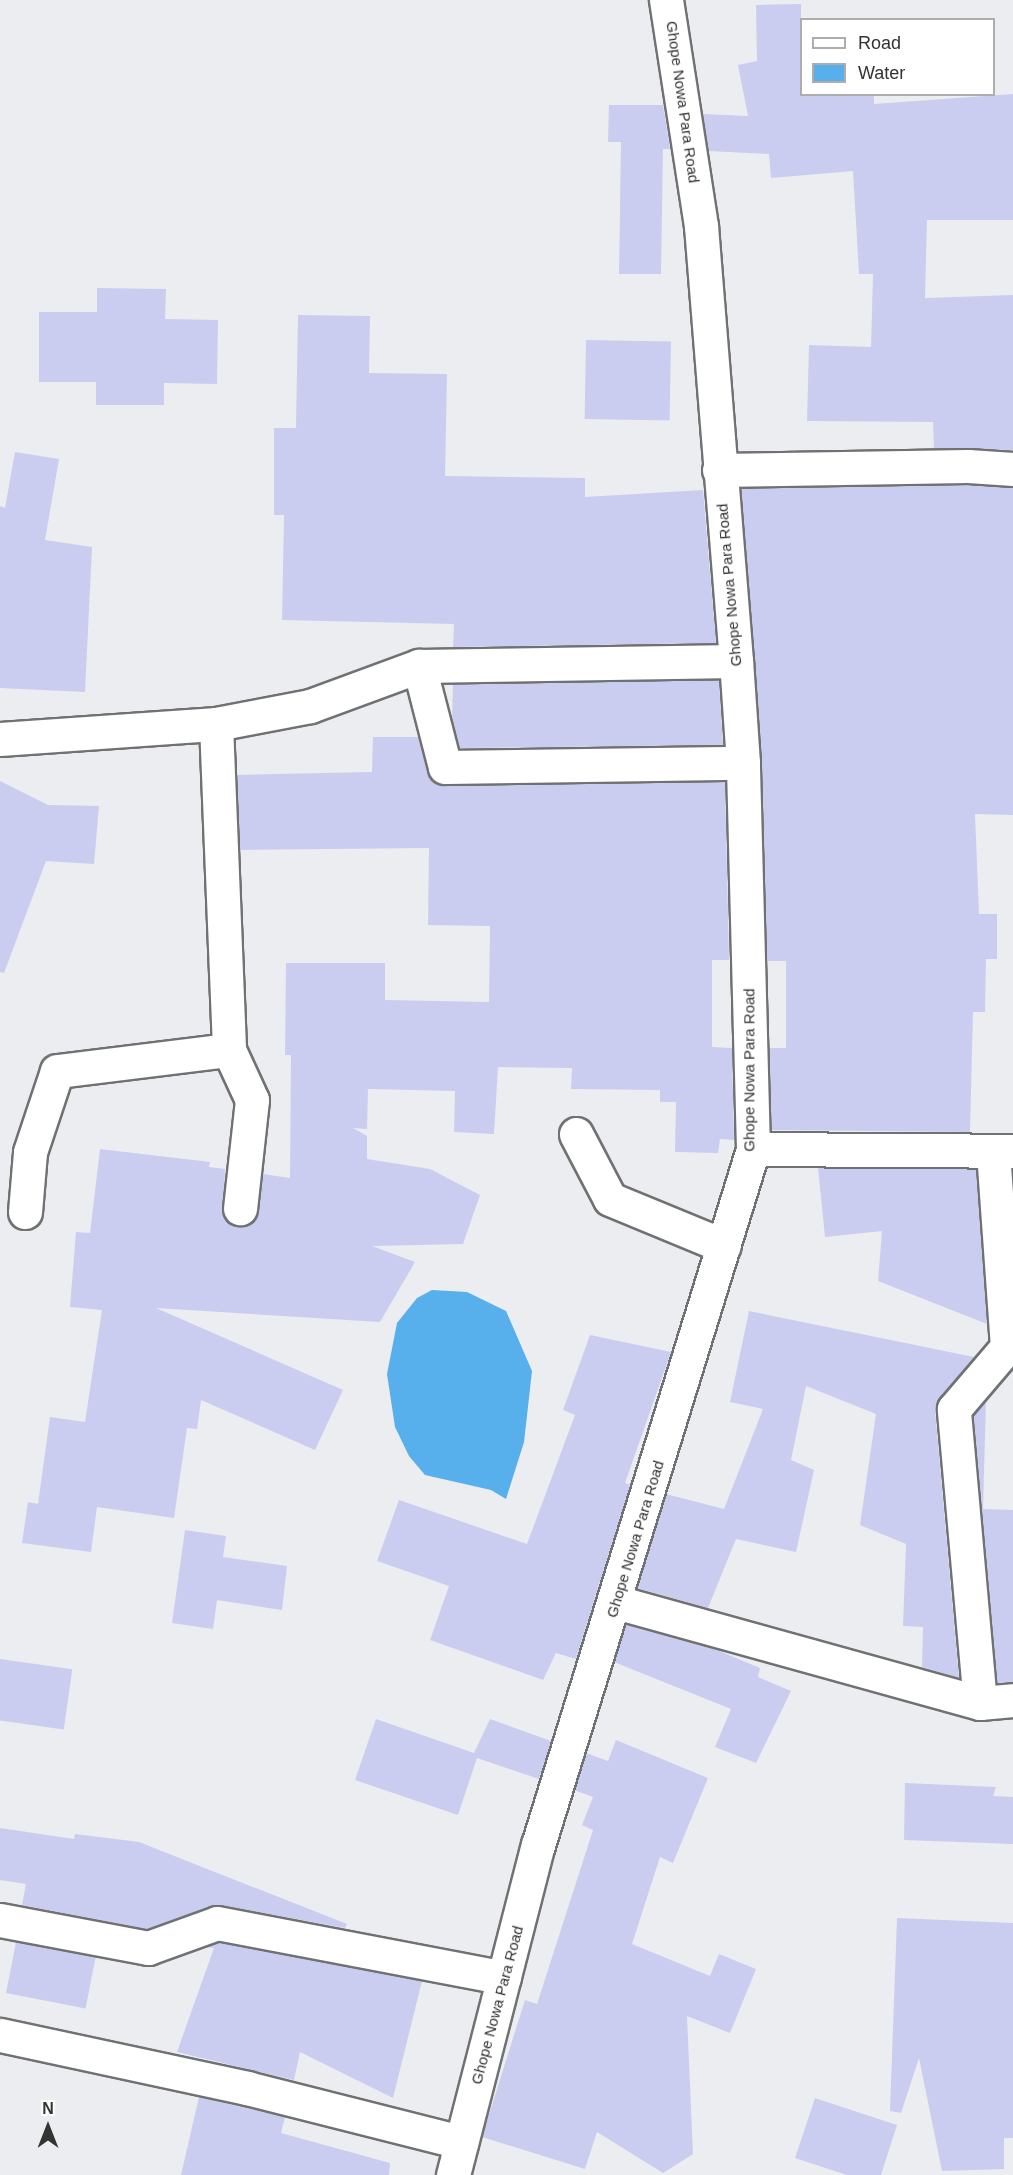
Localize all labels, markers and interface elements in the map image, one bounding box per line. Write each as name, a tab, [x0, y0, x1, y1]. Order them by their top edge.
legend	[800, 18, 995, 96]
street label: Ghope Nowa Para Road	[663, 20, 703, 184]
text: Road	[858, 33, 901, 53]
text: Water	[858, 63, 905, 83]
street label: Ghope Nowa Para Road	[713, 503, 745, 667]
street label: Ghope Nowa Para Road	[740, 988, 758, 1152]
street label: Ghope Nowa Para Road	[603, 1458, 667, 1620]
street label: Ghope Nowa Para Road	[467, 1924, 527, 2086]
north arrow	[18, 2097, 78, 2157]
text: N	[42, 2100, 54, 2117]

